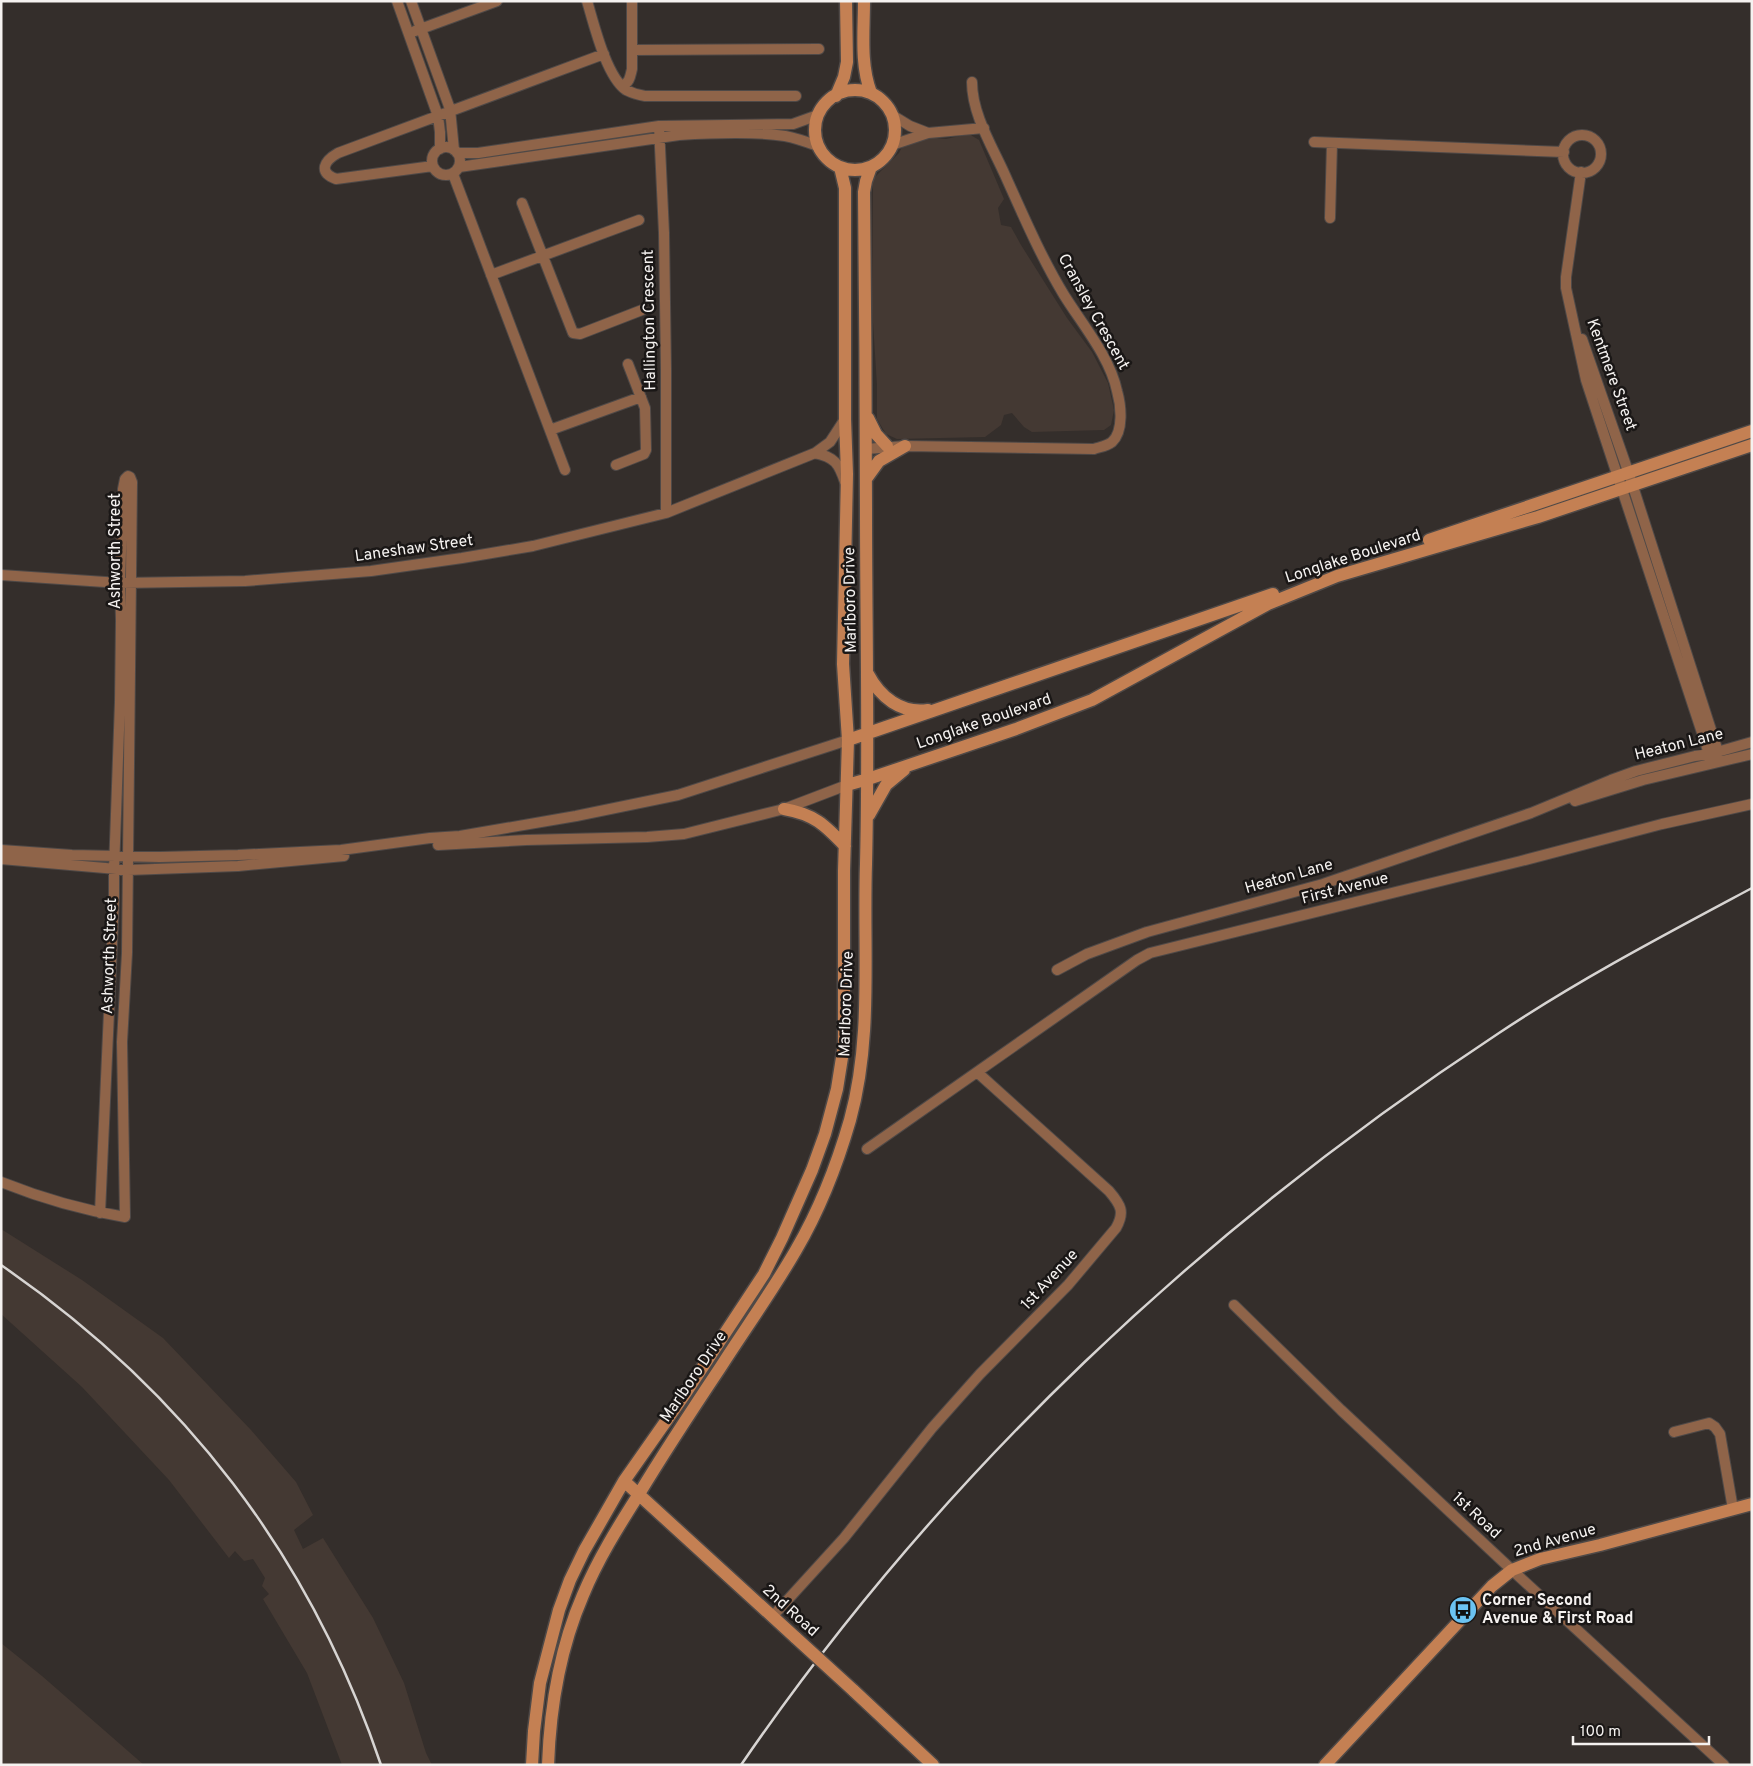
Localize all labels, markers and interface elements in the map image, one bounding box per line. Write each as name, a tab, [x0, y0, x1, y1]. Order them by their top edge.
street label: Hallington Crescent	[639, 249, 661, 391]
street label: Cransley Crescent	[1053, 250, 1133, 374]
street label: Kentmere Street	[1581, 316, 1641, 434]
street label: Ashworth Street	[106, 493, 126, 609]
street label: Longlake Boulevard	[1283, 526, 1423, 588]
street label: Laneshaw Street	[354, 531, 474, 567]
street label: Marlboro Drive	[840, 547, 862, 653]
street label: Longlake Boulevard	[914, 690, 1054, 754]
street label: Heaton Lane	[1632, 724, 1726, 766]
street label: Heaton Lane	[1243, 855, 1335, 899]
street label: First Avenue	[1299, 869, 1391, 909]
street label: Ashworth Street	[98, 898, 122, 1014]
street label: Marlboro Drive	[835, 951, 859, 1057]
street label: 1st Avenue	[1017, 1246, 1083, 1314]
street label: Marlboro Drive	[656, 1328, 732, 1426]
street label: 1st Road	[1447, 1488, 1505, 1544]
street label: 2nd Avenue	[1512, 1520, 1598, 1562]
street label: 2nd Road	[758, 1581, 822, 1641]
place label: Corner Second Avenue & First Road	[1482, 1591, 1633, 1629]
bus stop icon: Corner Second Avenue & First Road	[1448, 1595, 1478, 1625]
scale bar	[1573, 1714, 1709, 1746]
text: 100 m	[1580, 1723, 1621, 1742]

